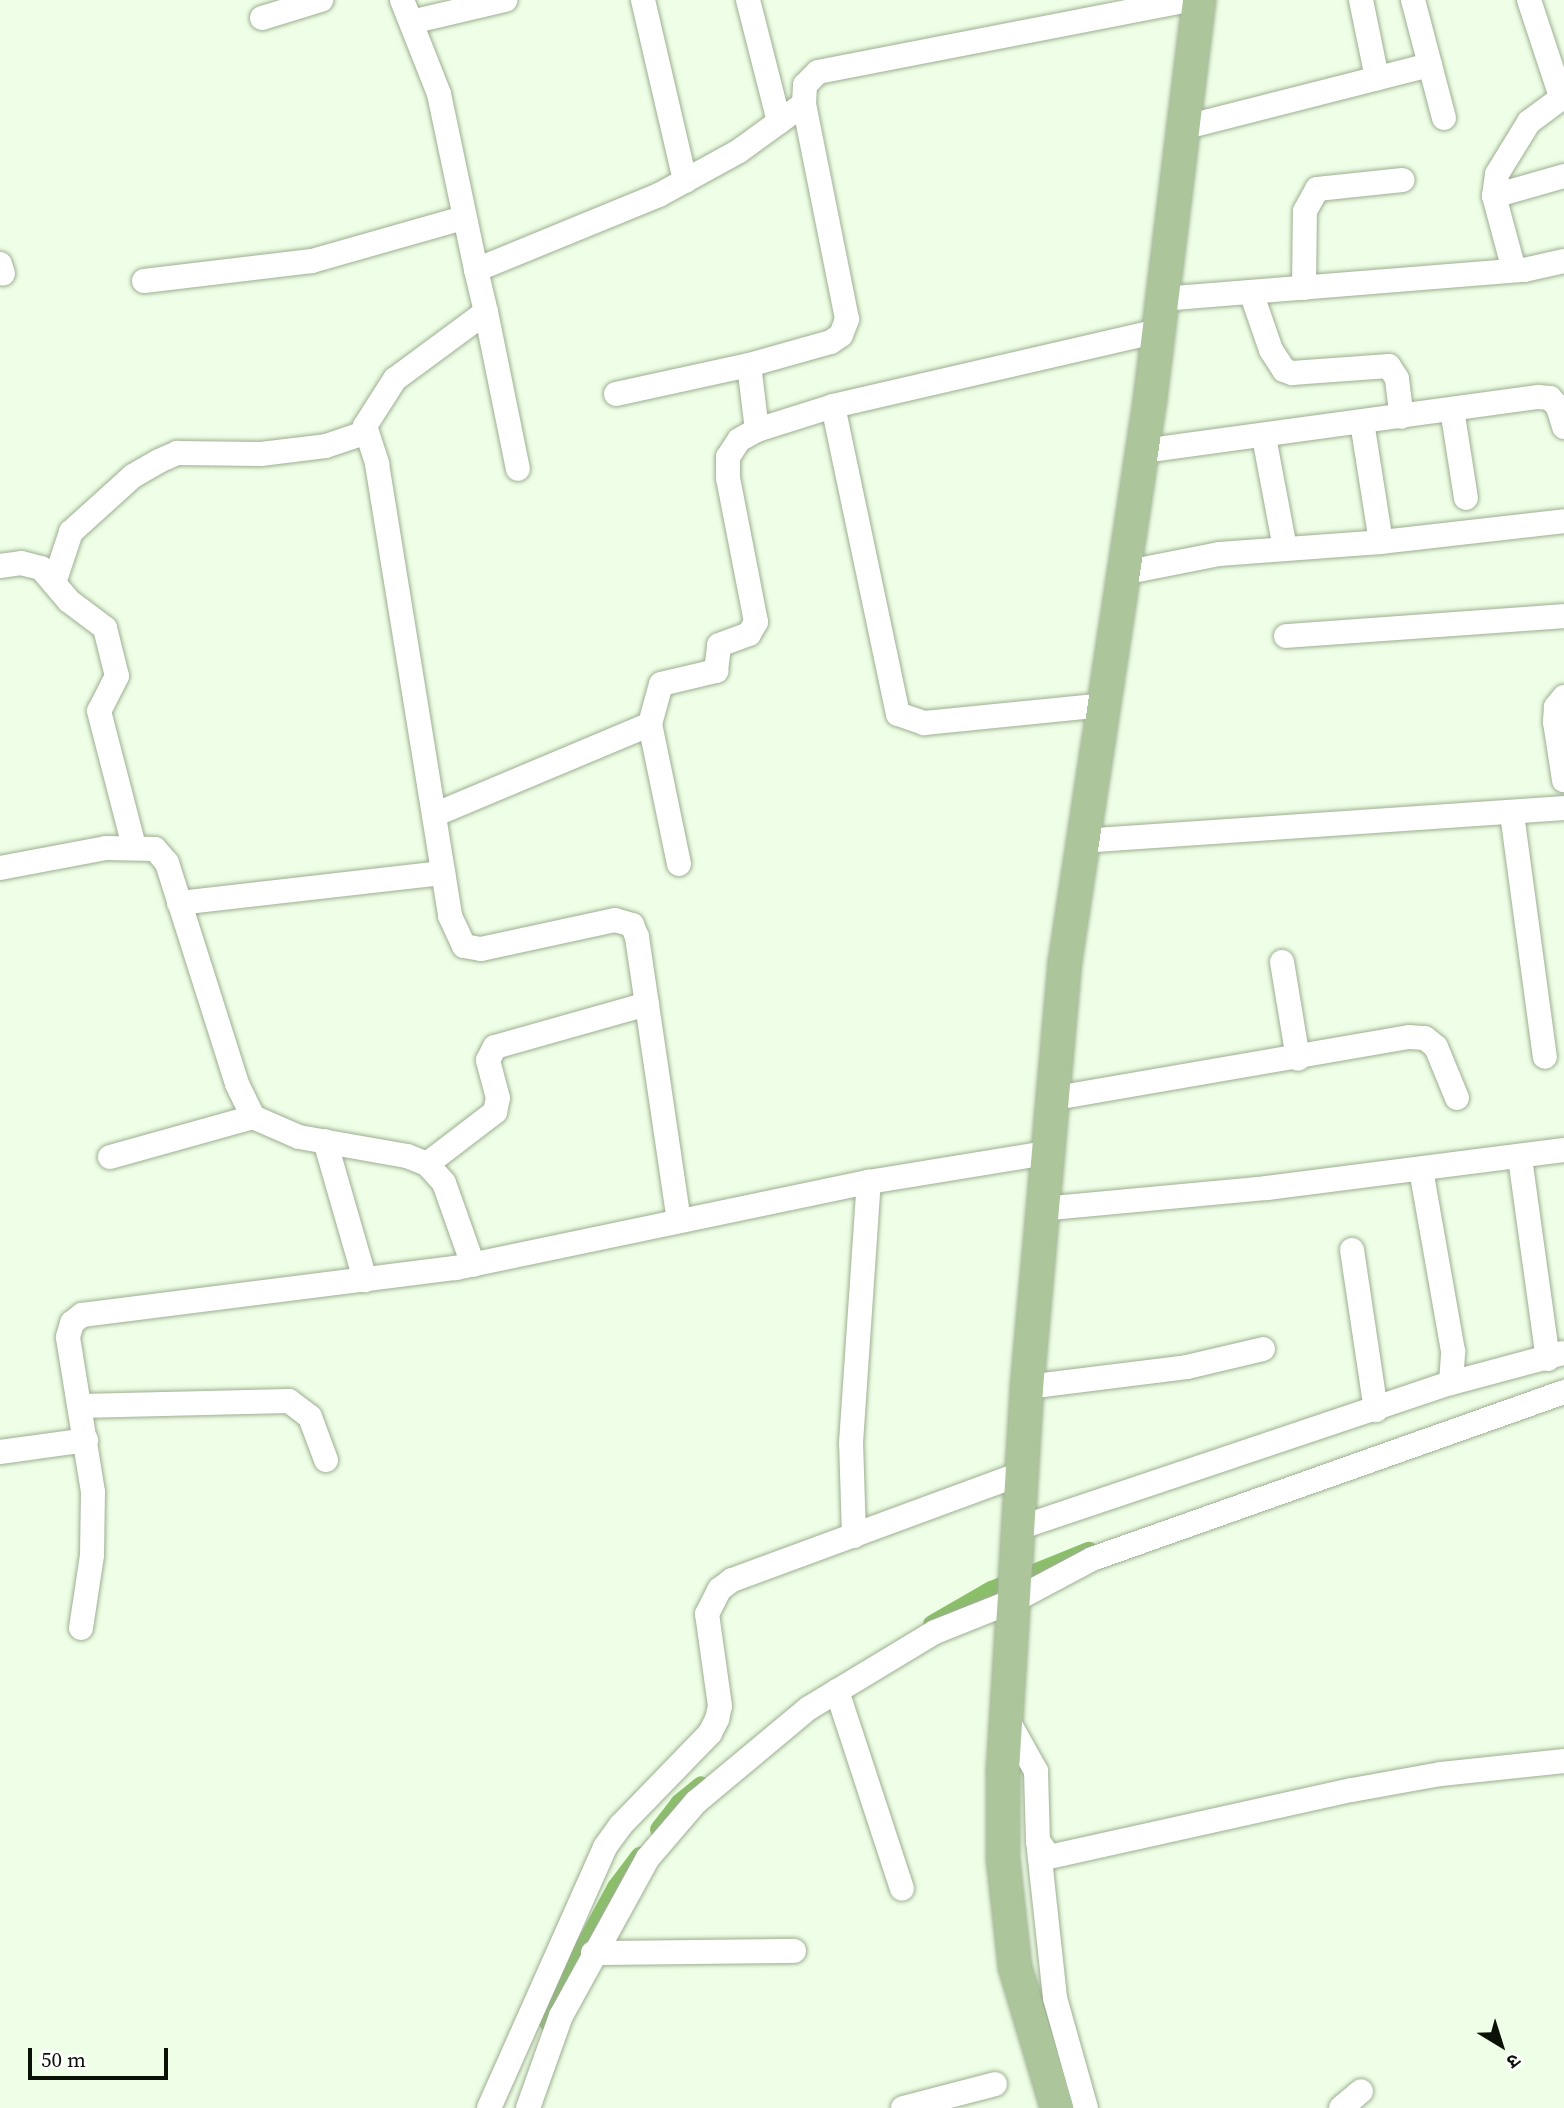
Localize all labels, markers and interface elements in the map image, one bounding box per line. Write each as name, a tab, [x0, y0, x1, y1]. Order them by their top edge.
north arrow	[1466, 2010, 1536, 2080]
scale bar	[32, 2035, 172, 2078]
text: 50 m	[41, 2045, 86, 2074]
text: उ	[1502, 2048, 1526, 2075]

